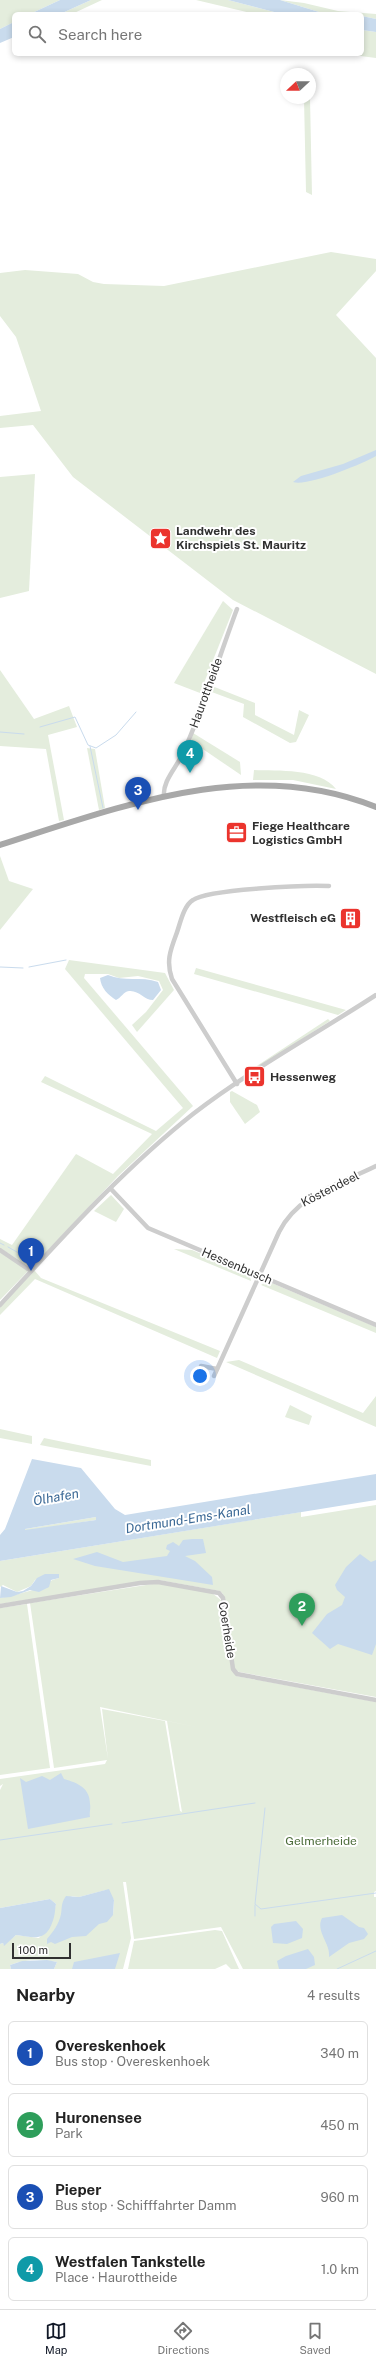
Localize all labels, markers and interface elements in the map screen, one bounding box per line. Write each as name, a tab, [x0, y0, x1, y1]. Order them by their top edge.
search box	[12, 12, 364, 56]
icon: search	[26, 23, 48, 45]
text: Search here	[58, 26, 142, 43]
north arrow	[280, 68, 316, 104]
place label: Landwehr des Kirchspiels St. Mauritz	[176, 524, 306, 552]
place icon: Landwehr des Kirchspiels St. Mauritz	[148, 525, 174, 551]
street label: Haurottheide	[187, 656, 225, 730]
pin: 4	[177, 740, 203, 773]
pin: 3	[125, 777, 151, 810]
place label: Fiege Healthcare Logistics GmbH	[252, 819, 350, 847]
office icon: Fiege Healthcare Logistics GmbH	[224, 820, 250, 846]
building icon: Westfleisch eG	[338, 905, 364, 931]
place label: Westfleisch eG	[250, 911, 336, 925]
bus stop icon: Hessenweg	[242, 1064, 268, 1090]
place label: Hessenweg	[270, 1070, 337, 1084]
street label: Köstendeel	[299, 1168, 362, 1210]
pin: 1	[18, 1238, 44, 1271]
street label: Hessenbusch	[200, 1245, 274, 1287]
your location	[190, 1366, 210, 1386]
water label: Ölhafen	[32, 1486, 80, 1508]
water label: Dortmund-Ems-Kanal	[124, 1502, 252, 1536]
pin: 2	[289, 1593, 315, 1626]
street label: Coerheide	[216, 1601, 238, 1660]
park label: Gelmerheide	[285, 1834, 357, 1848]
scale bar	[12, 1941, 71, 1960]
text: 100 m	[18, 1944, 48, 1956]
text: Nearby	[16, 1985, 75, 2005]
text: 4 results	[307, 1988, 360, 2003]
text: Overeskenhoek	[55, 2037, 166, 2054]
text: 1	[27, 2046, 33, 2061]
text: 340 m	[320, 2046, 359, 2061]
text: Bus stop · Overeskenhoek	[55, 2054, 210, 2069]
text: Huronensee	[55, 2109, 142, 2126]
text: 2	[26, 2118, 34, 2133]
text: 450 m	[320, 2118, 359, 2133]
text: Park	[55, 2126, 83, 2141]
text: Pieper	[55, 2181, 101, 2198]
text: 3	[26, 2190, 34, 2205]
text: 960 m	[321, 2190, 359, 2205]
text: Bus stop · Schifffahrter Damm	[55, 2198, 237, 2213]
text: Westfalen Tankstelle	[55, 2253, 206, 2270]
text: 4	[26, 2262, 34, 2277]
text: 1.0 km	[321, 2262, 359, 2277]
text: Place · Haurottheide	[55, 2270, 177, 2285]
tab: Map	[45, 2320, 67, 2356]
tab: Directions	[158, 2320, 209, 2356]
tab: Saved	[299, 2320, 331, 2356]

